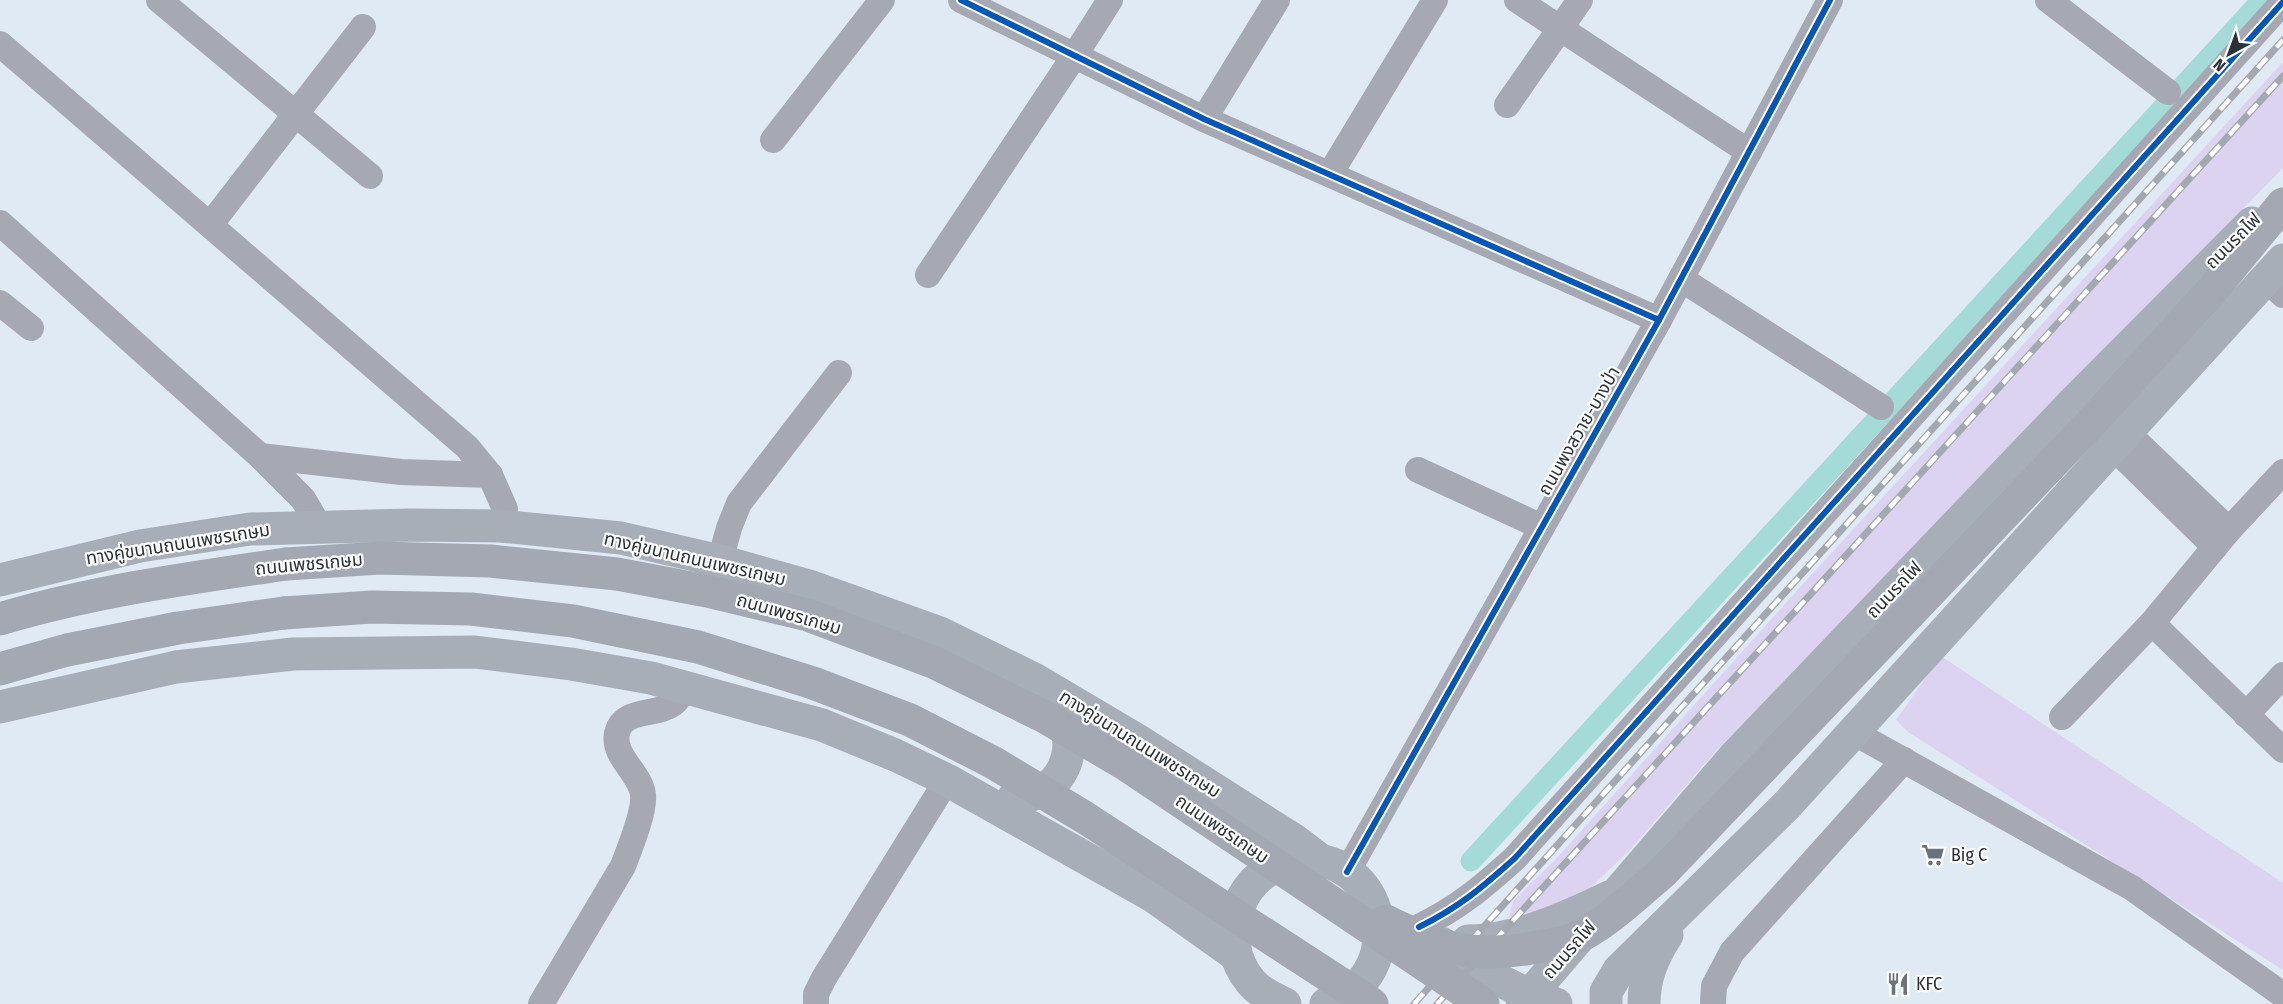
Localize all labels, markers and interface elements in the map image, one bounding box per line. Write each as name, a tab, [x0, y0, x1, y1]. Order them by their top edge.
north arrow	[2199, 24, 2259, 84]
text: N	[2210, 55, 2229, 75]
street label: ถนนรถไฟ	[2200, 208, 2266, 274]
street label: ถนนพงสวาย-บางป่า	[1533, 363, 1625, 499]
street label: ทางคู่ขนานถนนเพชรเกษม	[84, 519, 272, 570]
street label: ทางคู่ขนานถนนเพชรเกษม	[602, 527, 788, 592]
street label: ถนนเพชรเกษม	[254, 548, 364, 580]
street label: ถนนรถไฟ	[1862, 557, 1926, 623]
street label: ถนนเพชรเกษม	[734, 589, 844, 639]
street label: ทางคู่ขนานถนนเพชรเกษม	[1055, 685, 1225, 803]
street label: ถนนเพชรเกษม	[1171, 790, 1273, 868]
supermarket icon: Big C	[1920, 842, 1946, 868]
place label: Big C	[1951, 844, 1987, 866]
street label: ถนนรถไฟ	[1538, 916, 1600, 984]
restaurant icon: KFC	[1885, 971, 1911, 997]
place label: KFC	[1916, 973, 1942, 995]

